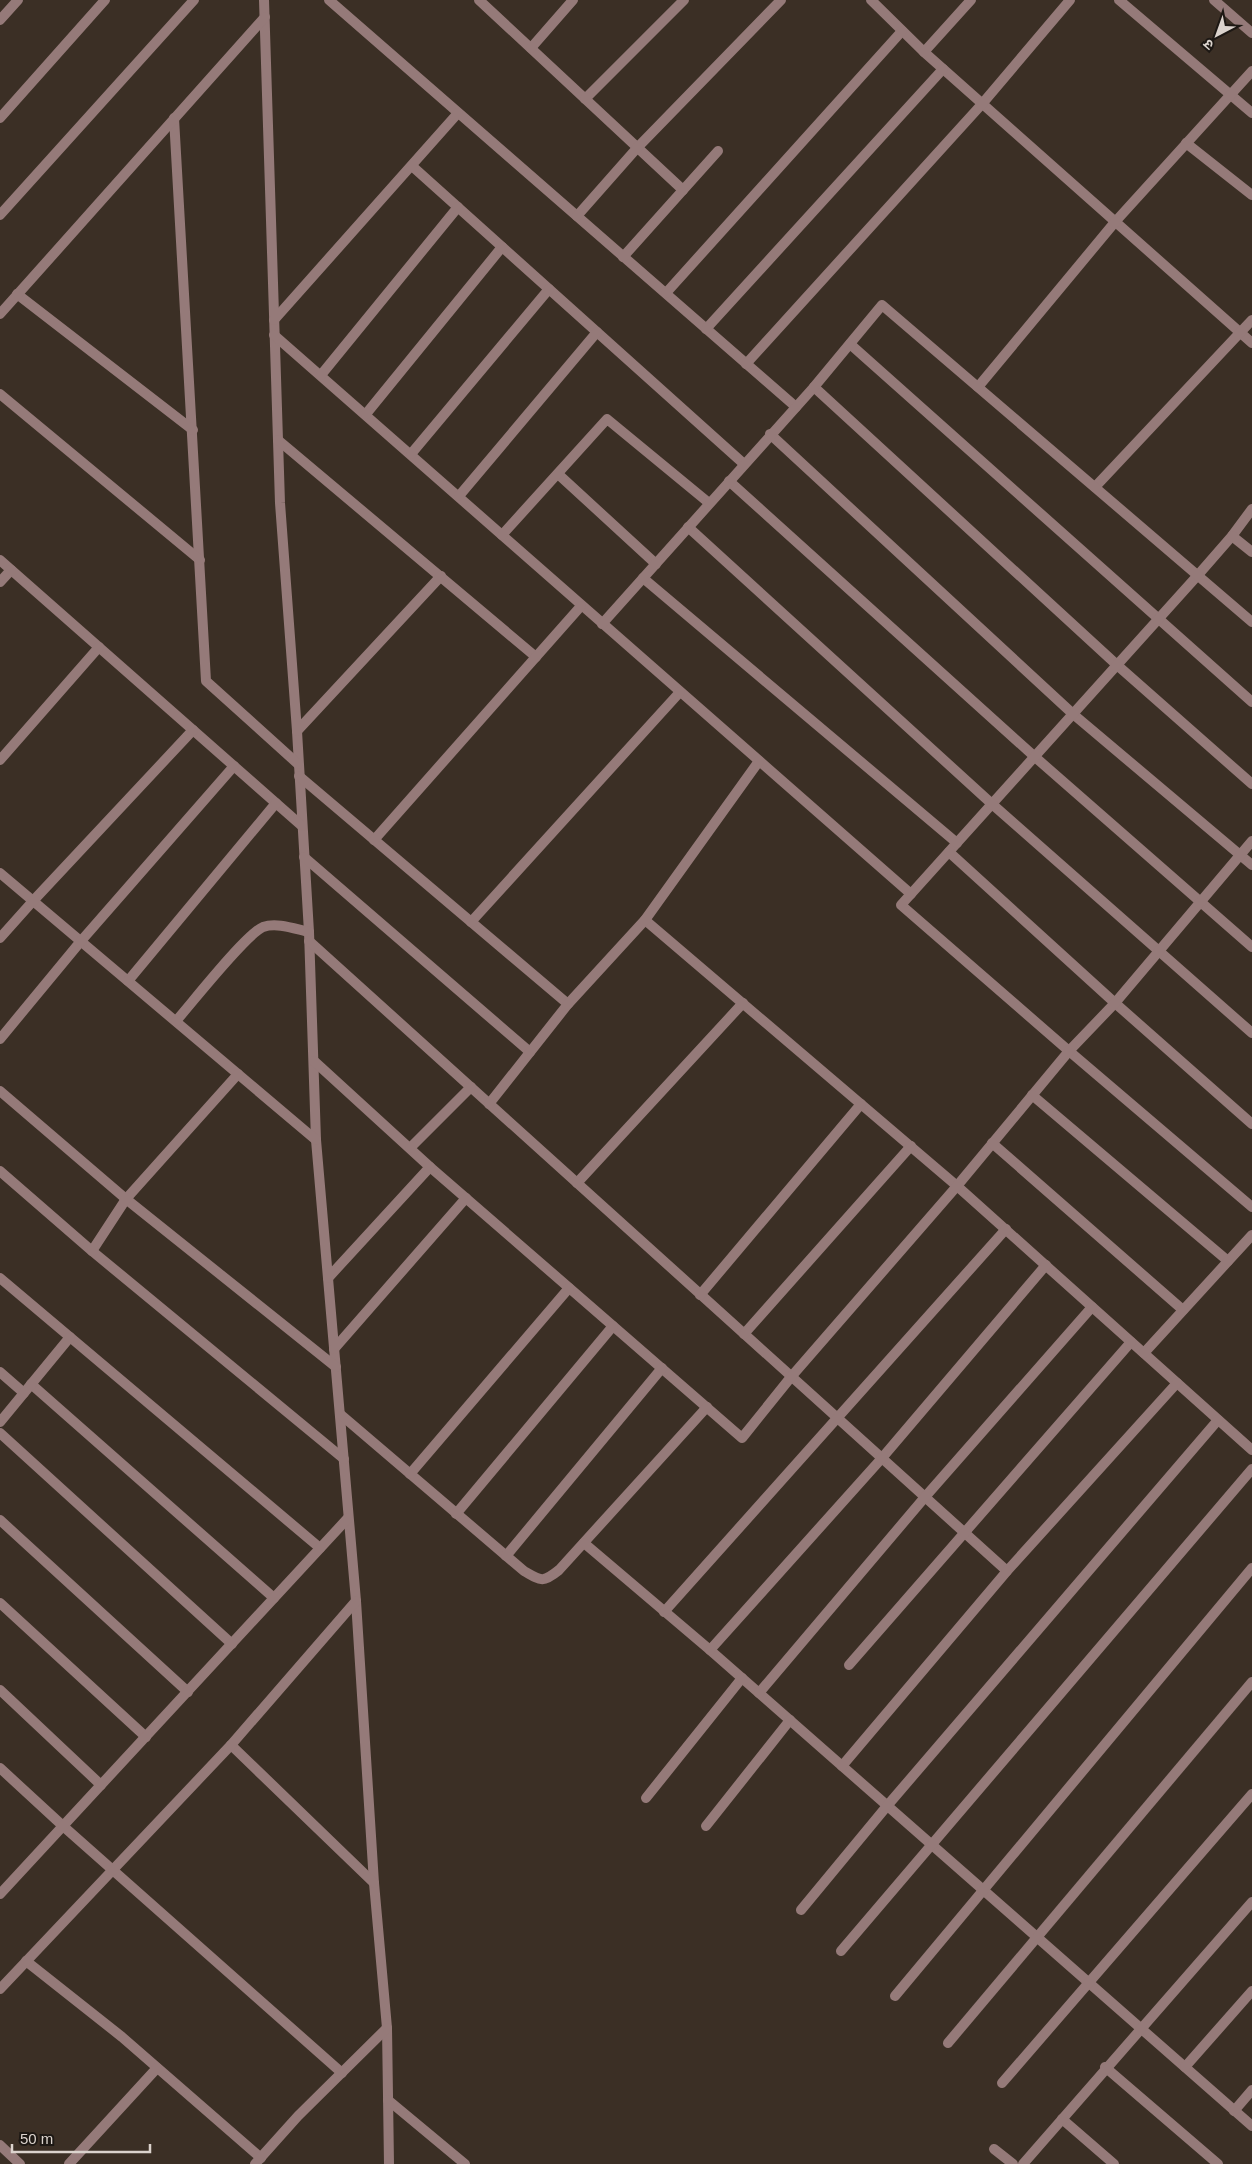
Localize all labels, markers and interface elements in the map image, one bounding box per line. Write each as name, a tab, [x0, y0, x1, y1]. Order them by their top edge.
north arrow	[1192, 10, 1242, 60]
text: उ	[1200, 36, 1217, 54]
scale bar	[12, 2122, 150, 2154]
text: 50 m	[20, 2130, 53, 2147]

